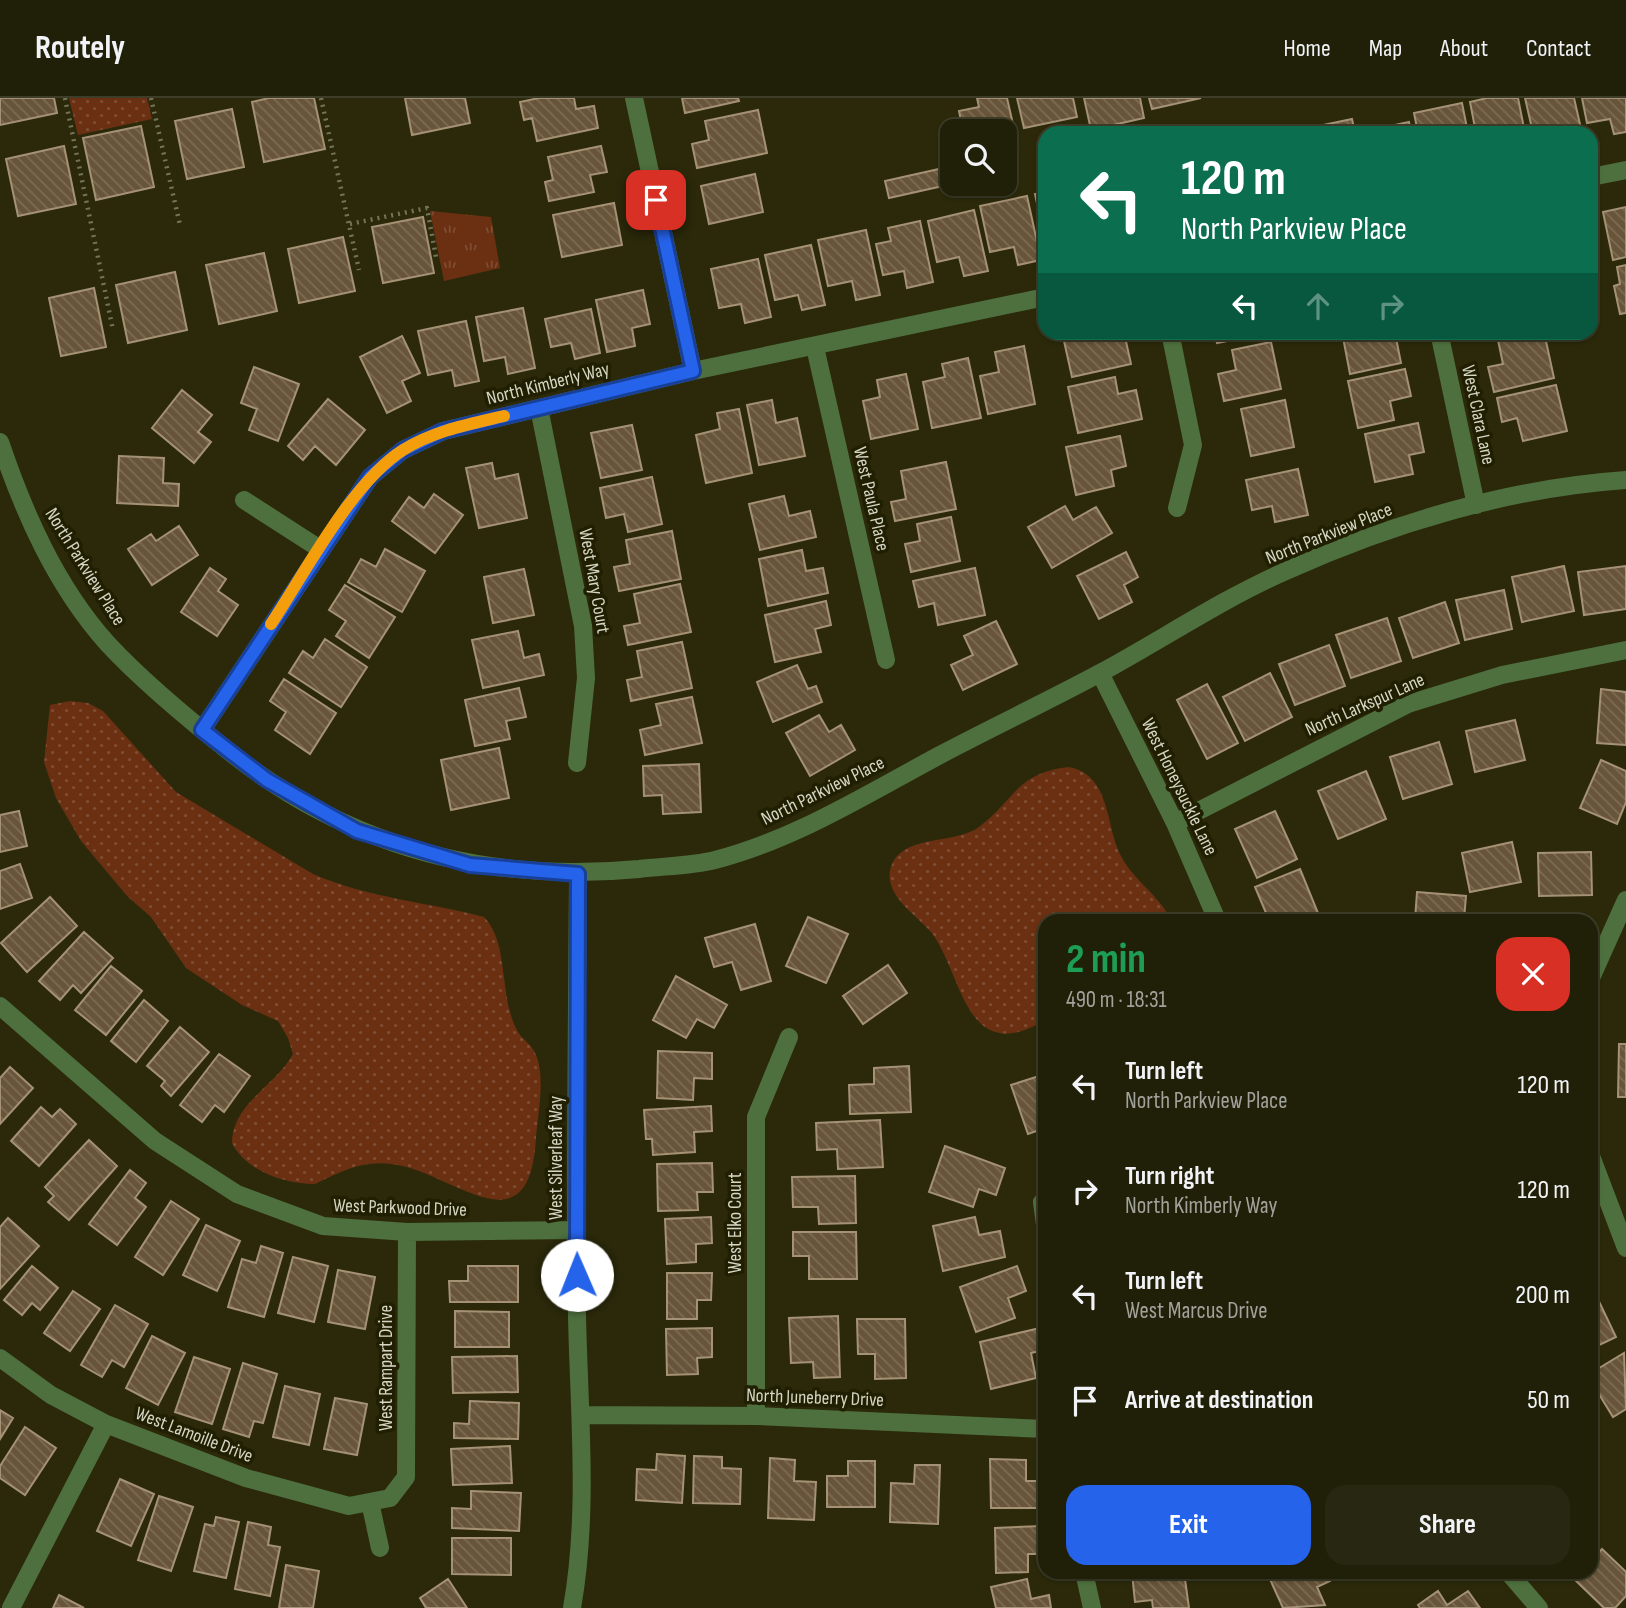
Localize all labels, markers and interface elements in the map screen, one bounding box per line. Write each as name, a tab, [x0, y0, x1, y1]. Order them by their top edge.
text: Routely	[35, 28, 125, 68]
text: Home	[1283, 34, 1331, 63]
text: Map	[1369, 34, 1402, 63]
text: About	[1440, 34, 1488, 63]
text: Contact	[1526, 34, 1591, 63]
map controls	[940, 119, 1017, 196]
button: search	[940, 119, 1017, 196]
text: 120 m	[1181, 150, 1286, 209]
icon: left	[1066, 154, 1157, 245]
pin	[626, 170, 686, 230]
icon: arrive	[637, 181, 675, 219]
text: North Parkview Place	[1181, 210, 1407, 249]
icon: left	[1226, 287, 1264, 325]
icon: ahead	[1299, 287, 1337, 325]
icon: right	[1372, 287, 1410, 325]
street label: North Kimberly Way	[484, 357, 612, 410]
street label: West Clara Lane	[1456, 363, 1500, 467]
street label: West Paula Place	[848, 445, 894, 553]
street label: North Parkview Place	[1262, 498, 1396, 570]
street label: North Parkview Place	[40, 504, 130, 630]
street label: West Mary Court	[573, 527, 615, 636]
street label: North Larkspur Lane	[1302, 668, 1428, 742]
street label: West Honeysuckle Lane	[1136, 715, 1222, 859]
street label: North Parkview Place	[758, 751, 888, 831]
text: 2 min	[1066, 934, 1146, 985]
button: close	[1496, 937, 1570, 1011]
text: 490 m · 18:31	[1066, 986, 1167, 1014]
text: Turn left	[1125, 1056, 1203, 1087]
icon: left	[1066, 1067, 1104, 1105]
text: 120 m	[1517, 1070, 1570, 1101]
text: North Parkview Place	[1125, 1087, 1287, 1115]
street label: West Silverleaf Way	[545, 1095, 568, 1220]
text: Turn right	[1125, 1161, 1214, 1192]
street label: West Elko Court	[724, 1172, 747, 1273]
icon: right	[1066, 1172, 1104, 1210]
text: 120 m	[1517, 1175, 1570, 1206]
text: North Kimberly Way	[1125, 1192, 1277, 1220]
street label: West Parkwood Drive	[333, 1194, 467, 1222]
position arrow	[540, 1238, 614, 1312]
text: Turn left	[1125, 1266, 1203, 1297]
icon: left	[1066, 1277, 1104, 1315]
text: 200 m	[1515, 1280, 1570, 1311]
text: West Marcus Drive	[1125, 1297, 1267, 1325]
street label: West Rampart Drive	[375, 1305, 398, 1431]
icon: arrive	[1066, 1382, 1104, 1420]
street label: North Juneberry Drive	[746, 1384, 884, 1412]
text: Arrive at destination	[1125, 1385, 1313, 1416]
text: 50 m	[1527, 1385, 1570, 1416]
street label: West Lamoille Drive	[132, 1402, 256, 1468]
button: Exit	[1066, 1485, 1311, 1565]
button: Share	[1325, 1485, 1570, 1565]

